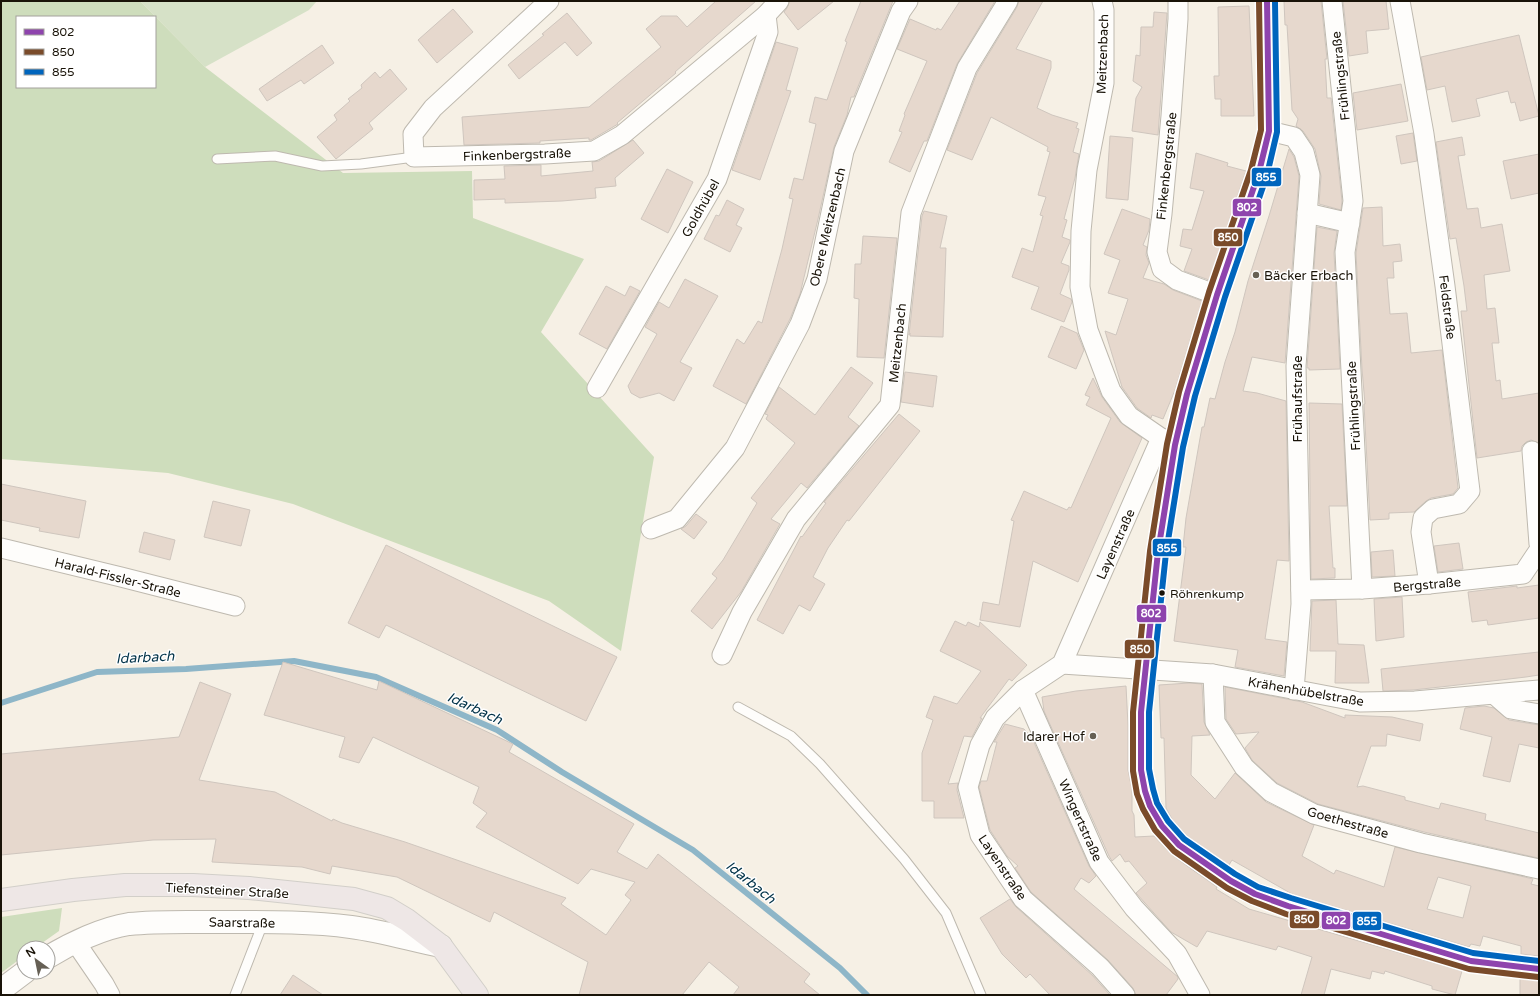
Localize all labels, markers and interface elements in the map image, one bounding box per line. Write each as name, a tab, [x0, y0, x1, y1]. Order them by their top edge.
street label: Meitzenbach	[1094, 14, 1112, 94]
legend	[16, 16, 156, 88]
text: 802	[52, 25, 75, 39]
street label: Frühlingstraße	[1328, 30, 1354, 121]
text: 850	[52, 45, 75, 59]
text: 855	[52, 65, 75, 79]
street label: Finkenbergstraße	[1153, 111, 1181, 221]
street label: Finkenbergstraße	[463, 145, 571, 165]
street label: Obere Meitzenbach	[807, 166, 849, 288]
line badge: 855	[1251, 167, 1282, 187]
text: 855	[1256, 171, 1276, 184]
street label: Goldhübel	[678, 177, 723, 240]
line badge: 802	[1232, 198, 1262, 217]
text: 802	[1237, 201, 1257, 214]
line badge: 850	[1213, 228, 1243, 247]
text: 850	[1218, 231, 1238, 244]
place label: Bäcker Erbach	[1264, 268, 1353, 284]
marker: Bäcker Erbach	[1251, 270, 1261, 280]
street label: Feldstraße	[1435, 274, 1459, 340]
street label: Meitzenbach	[886, 302, 910, 384]
street label: Frühaufstraße	[1290, 355, 1306, 443]
street label: Frühlingstraße	[1344, 361, 1364, 451]
street label: Layenstraße	[1093, 507, 1139, 582]
line badge: 855	[1152, 538, 1182, 557]
text: 855	[1157, 542, 1177, 555]
street label: Harald-Fissler-Straße	[53, 555, 183, 601]
street label: Bergstraße	[1393, 574, 1462, 596]
place label: Röhrenkump	[1170, 587, 1244, 601]
marker: Röhrenkump	[1157, 588, 1167, 598]
line badge: 802	[1136, 604, 1167, 623]
text: 802	[1141, 607, 1161, 620]
line badge: 850	[1124, 639, 1155, 659]
text: 850	[1130, 643, 1150, 656]
water label: Idarbach	[115, 647, 175, 668]
street label: Krähenhübelstraße	[1247, 674, 1365, 710]
water label: Idarbach	[445, 688, 505, 729]
place label: Idarer Hof	[1023, 729, 1085, 745]
marker: Idarer Hof	[1088, 731, 1098, 741]
street label: Wingertstraße	[1055, 777, 1105, 864]
street label: Goethestraße	[1305, 804, 1390, 842]
street label: Layenstraße	[974, 832, 1030, 903]
water label: Idarbach	[723, 857, 779, 908]
street label: Tiefensteiner Straße	[165, 880, 289, 902]
line badge: 850	[1289, 910, 1320, 929]
line badge: 802	[1321, 911, 1351, 930]
line badge: 855	[1352, 911, 1382, 931]
text: 850	[1294, 913, 1314, 926]
street label: Saarstraße	[209, 914, 275, 932]
text: 802	[1326, 914, 1346, 927]
text: 855	[1357, 915, 1377, 928]
north arrow	[16, 940, 56, 980]
text: N	[24, 944, 38, 960]

